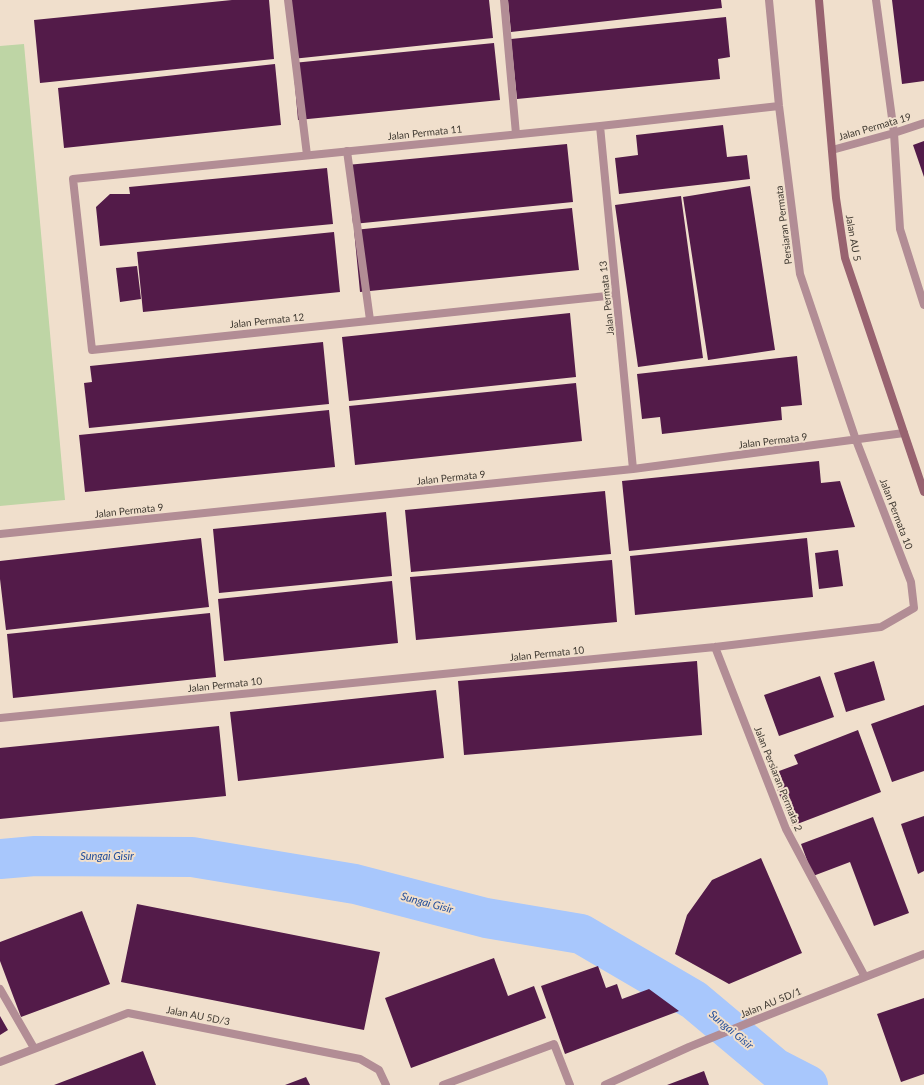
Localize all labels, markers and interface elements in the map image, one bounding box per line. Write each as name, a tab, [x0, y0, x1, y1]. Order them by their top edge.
street label: Jalan Permata 19	[837, 111, 913, 143]
street label: Jalan Permata 11	[387, 123, 463, 143]
street label: Persiaran Permata	[773, 185, 795, 265]
street label: Jalan AU 5	[843, 214, 863, 262]
street label: Jalan Permata 13	[597, 260, 617, 336]
street label: Jalan Permata 12	[229, 311, 305, 331]
street label: Jalan Permata 9	[738, 431, 808, 451]
street label: Jalan Permata 9	[416, 468, 486, 488]
street label: Jalan Permata 10	[877, 477, 915, 551]
street label: Jalan Permata 9	[94, 501, 164, 521]
street label: Jalan Permata 10	[509, 644, 585, 664]
street label: Jalan Permata 10	[187, 675, 263, 695]
street label: Jalan Persiaran Permata 2	[751, 725, 805, 833]
water label: Sungai Gisir	[80, 849, 134, 863]
water label: Sungai Gisir	[399, 890, 455, 916]
street label: Jalan AU 5D/1	[739, 985, 803, 1021]
street label: Jalan AU 5D/3	[165, 1004, 231, 1028]
water label: Sungai Gisir	[706, 1008, 756, 1052]

